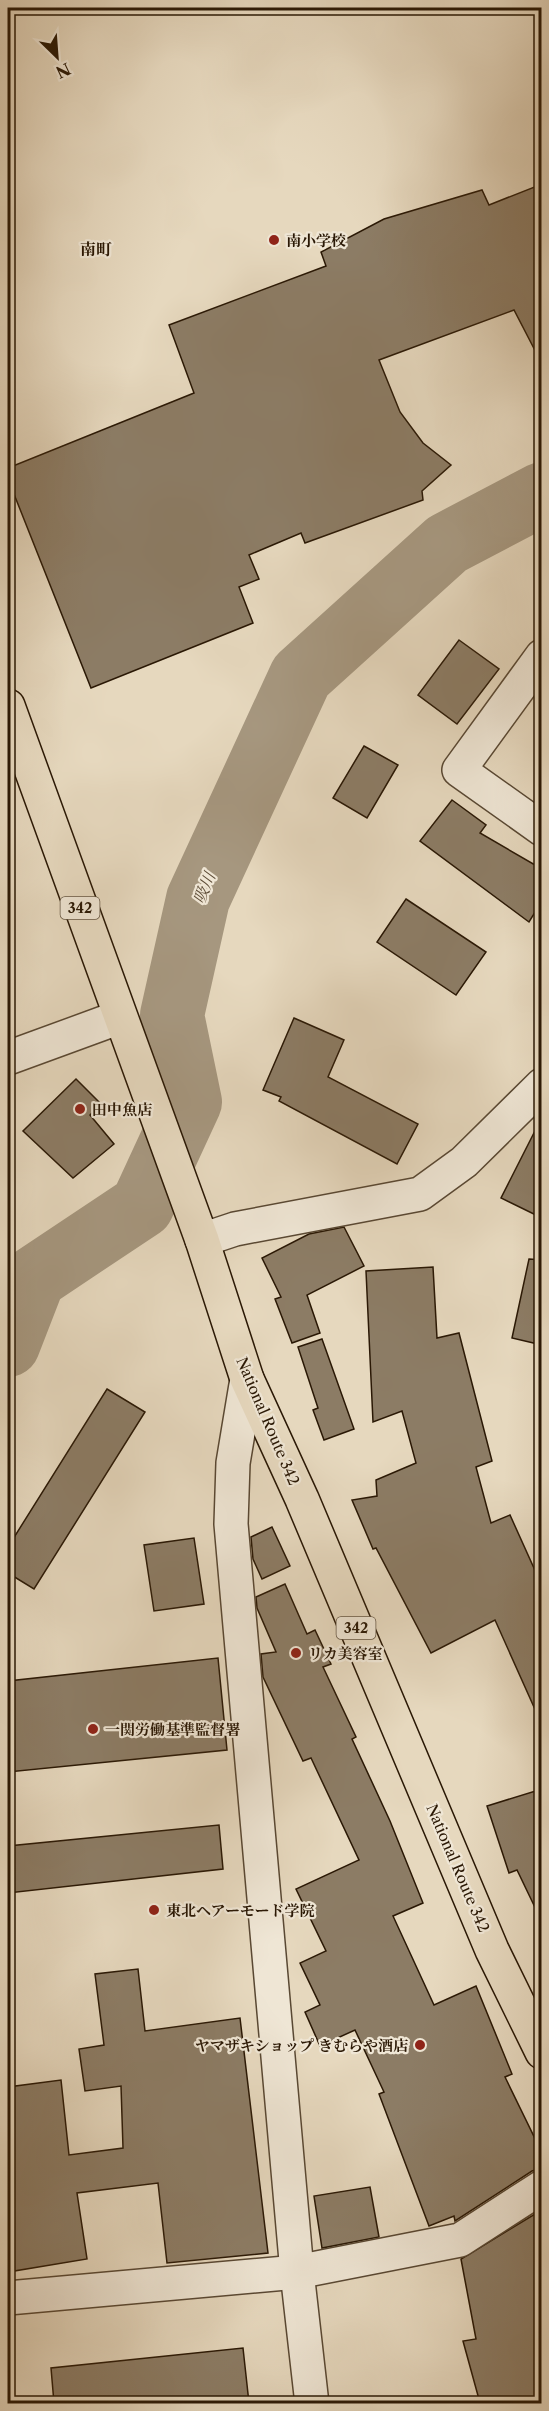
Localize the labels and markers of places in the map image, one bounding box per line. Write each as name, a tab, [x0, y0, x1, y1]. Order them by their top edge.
place label: 南小学校	[286, 231, 346, 250]
marker: 南小学校	[267, 233, 281, 247]
place label: 田中魚店	[92, 1100, 152, 1119]
marker: 田中魚店	[73, 1102, 87, 1116]
place label: リカ美容室	[308, 1644, 383, 1663]
marker: リカ美容室	[289, 1646, 303, 1660]
place label: 一関労働基準監督署	[105, 1720, 240, 1739]
marker: 一関労働基準監督署	[86, 1722, 100, 1736]
place label: 東北ヘアーモード学院	[166, 1901, 315, 1920]
marker: 東北ヘアーモード学院	[147, 1903, 161, 1917]
place label: ヤマザキショップ きむらや酒店	[195, 2036, 408, 2055]
marker: ヤマザキショップ きむらや酒店	[413, 2038, 427, 2052]

